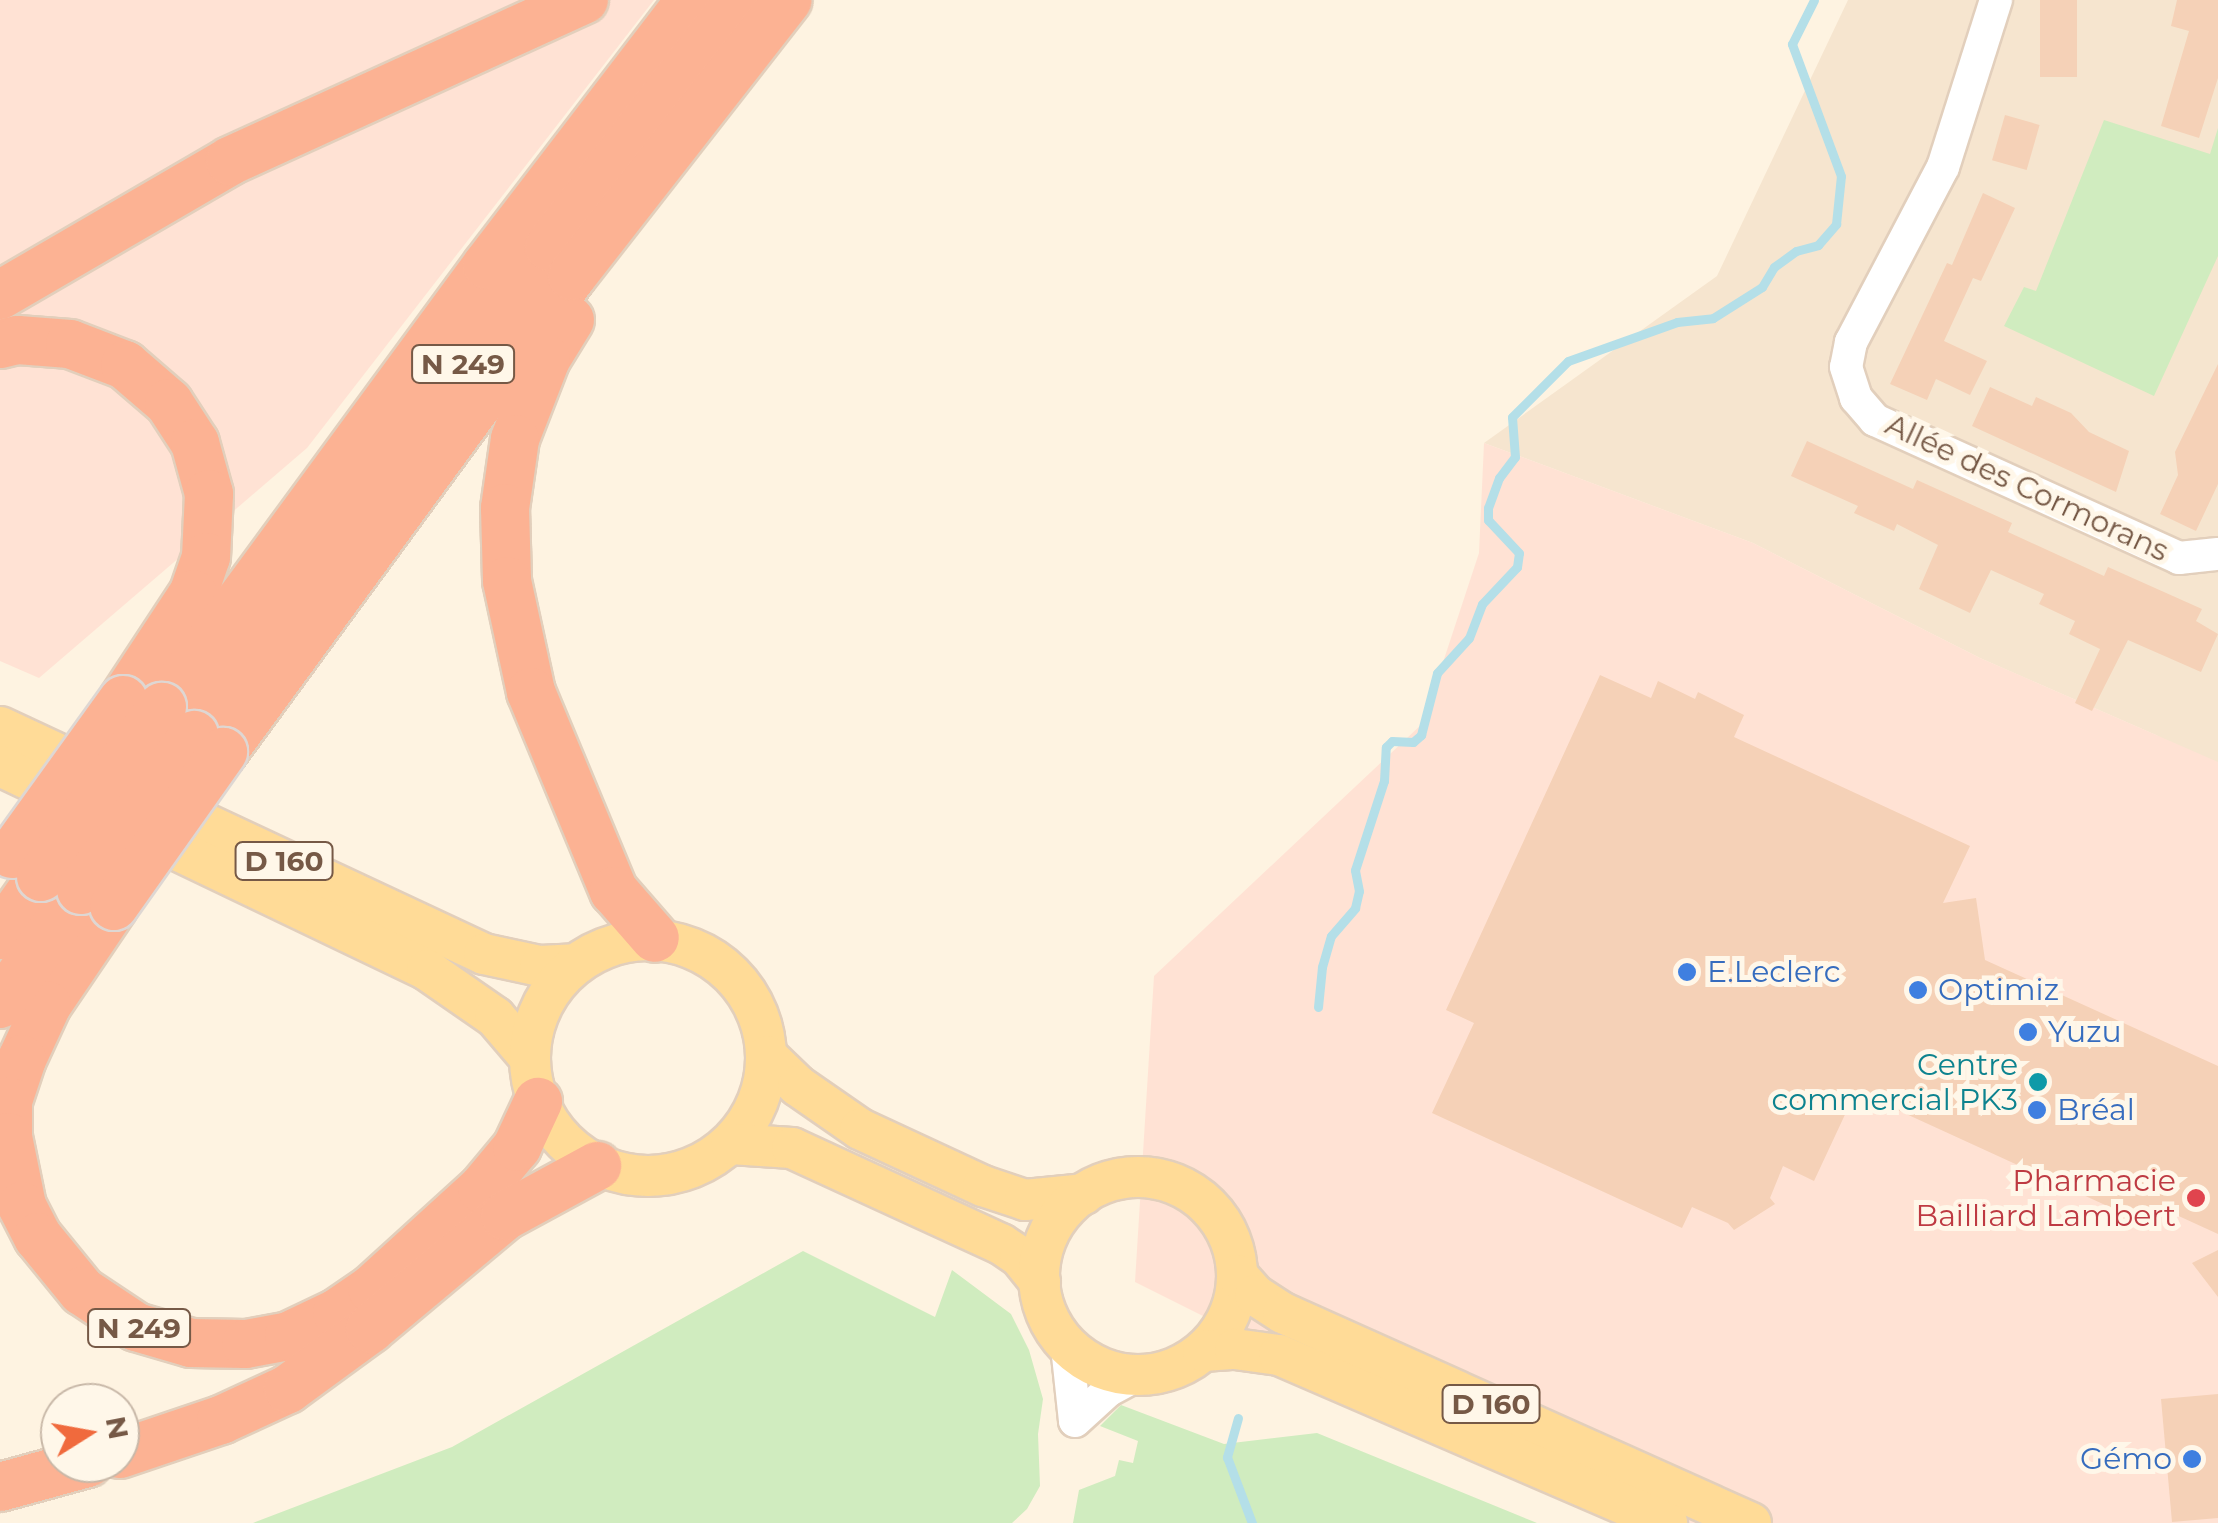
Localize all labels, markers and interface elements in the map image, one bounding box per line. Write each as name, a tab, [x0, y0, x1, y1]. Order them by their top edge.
road number: N 249	[410, 341, 516, 387]
street label: Allée des Cormorans	[1880, 407, 2174, 569]
road number: D 160	[234, 838, 334, 884]
place label: E.Leclerc	[1707, 954, 1841, 990]
marker: E.Leclerc	[1676, 961, 1698, 983]
place label: Optimiz	[1938, 972, 2059, 1008]
marker: Optimiz	[1907, 979, 1929, 1001]
place label: Yuzu	[2048, 1014, 2122, 1050]
marker: Yuzu	[2017, 1021, 2039, 1043]
place label: Centre commercial PK3	[1772, 1047, 2018, 1118]
marker: Centre commercial PK3	[2027, 1071, 2049, 1093]
place label: Bréal	[2057, 1092, 2135, 1128]
marker: Bréal	[2026, 1099, 2048, 1121]
place label: Pharmacie Bailliard Lambert	[1916, 1163, 2176, 1234]
marker: Pharmacie Bailliard Lambert	[2185, 1187, 2207, 1209]
road number: N 249	[86, 1305, 192, 1351]
road number: D 160	[1441, 1381, 1541, 1427]
north arrow	[40, 1383, 140, 1483]
text: N	[99, 1413, 136, 1442]
place label: Gémo	[2080, 1441, 2172, 1477]
marker: Gémo	[2181, 1448, 2203, 1470]

